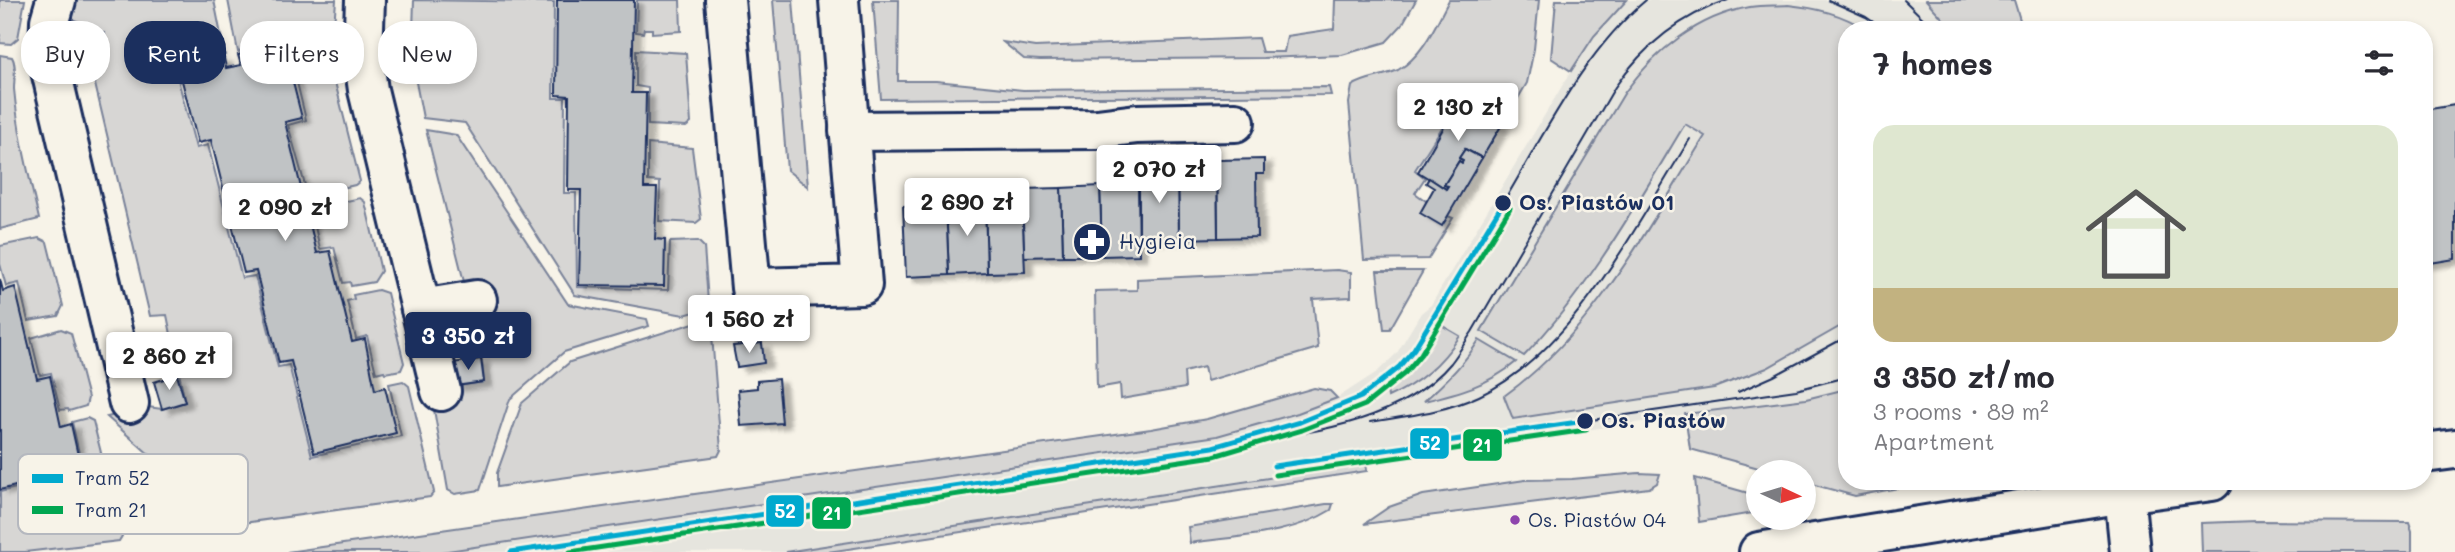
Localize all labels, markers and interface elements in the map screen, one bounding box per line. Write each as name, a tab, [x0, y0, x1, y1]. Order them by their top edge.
chip: Buy	[21, 21, 110, 84]
chip: Rent	[124, 21, 226, 84]
chip: Filters	[240, 21, 364, 84]
chip: New	[378, 21, 477, 84]
text: 7 homes	[1873, 43, 1993, 83]
icon: filters	[2360, 44, 2398, 82]
pin: 2 130 zł	[1386, 83, 1530, 143]
text: 2 130 zł	[1413, 91, 1503, 121]
pin: 2 070 zł	[1087, 146, 1231, 205]
text: 2 070 zł	[1112, 153, 1206, 183]
icon: home	[2073, 171, 2199, 297]
pin: 2 690 zł	[895, 178, 1039, 238]
pin: 2 090 zł	[213, 184, 357, 243]
text: 2 690 zł	[920, 186, 1014, 216]
place label: Os. Piastów 01	[1519, 188, 1674, 215]
text: 2 090 zł	[238, 191, 332, 221]
marker: Os. Piastów 01	[1493, 193, 1513, 213]
pharmacy icon: Hygieia	[1071, 221, 1113, 263]
place label: Hygieia	[1119, 227, 1196, 254]
pin: 1 560 zł	[677, 296, 821, 355]
text: 1 560 zł	[704, 303, 794, 333]
pin: 3 350 zł	[396, 312, 540, 372]
text: 3 350 zł	[421, 320, 515, 350]
pin: 2 860 zł	[97, 332, 241, 392]
text: 2 860 zł	[122, 340, 216, 370]
text: 3 350 zł/mo	[1873, 356, 2055, 396]
text: 3 rooms · 89 m²	[1873, 396, 2049, 426]
place label: Os. Piastów	[1601, 406, 1726, 433]
marker: Os. Piastów	[1575, 411, 1595, 431]
text: Apartment	[1873, 426, 1995, 456]
line badge: 52	[1409, 427, 1450, 460]
line badge: 21	[1462, 428, 1503, 462]
text: 52	[1419, 430, 1441, 455]
text: 21	[1472, 432, 1492, 457]
legend	[18, 454, 248, 534]
north arrow	[1746, 460, 1816, 530]
map controls	[1746, 460, 1816, 530]
text: Tram 52	[75, 465, 150, 490]
line badge: 52	[765, 494, 805, 528]
line badge: 21	[811, 496, 852, 530]
text: Tram 21	[75, 497, 147, 522]
text: 52	[774, 498, 796, 523]
text: 21	[822, 500, 842, 525]
place label: Os. Piastów 04	[1528, 507, 1666, 532]
marker: Os. Piastów 04	[1508, 513, 1522, 527]

